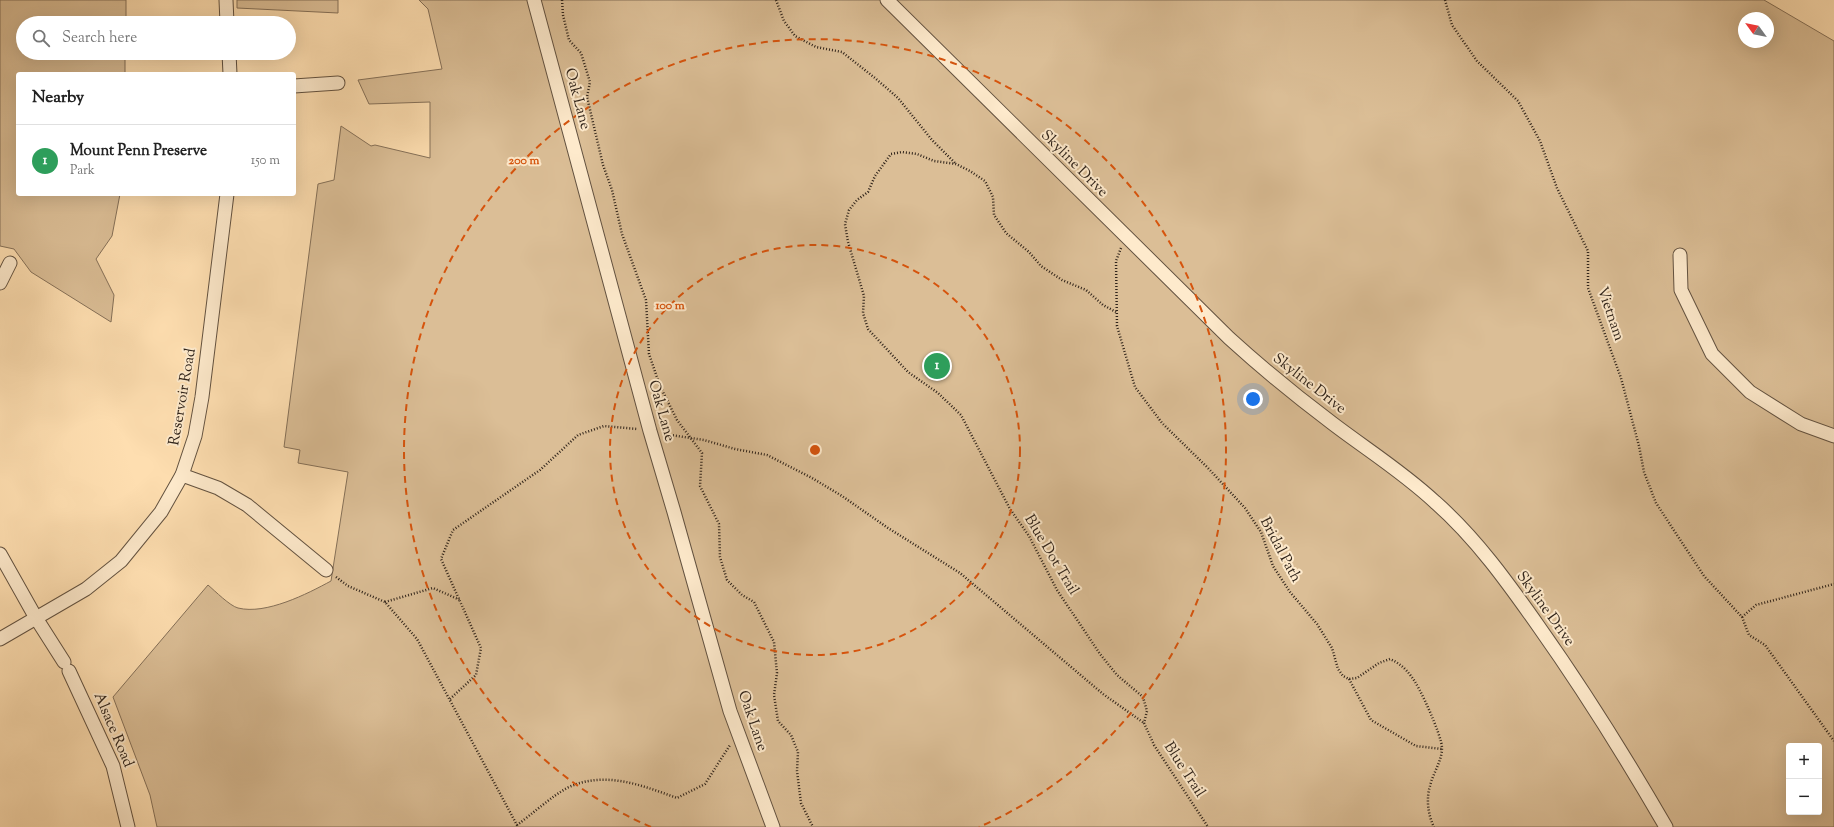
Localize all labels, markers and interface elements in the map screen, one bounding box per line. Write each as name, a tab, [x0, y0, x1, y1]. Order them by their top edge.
north arrow	[1738, 12, 1774, 48]
search box	[16, 16, 296, 60]
icon: search	[30, 27, 52, 49]
text: Search here	[62, 28, 137, 49]
street label: Oak Lane	[559, 66, 595, 132]
text: Nearby	[32, 86, 84, 110]
street label: Skyline Drive	[1036, 126, 1112, 202]
text: Mount Penn Preserve	[70, 141, 207, 162]
text: 1	[43, 152, 47, 170]
text: 150 m	[251, 152, 280, 170]
text: 200 m	[509, 152, 539, 170]
text: Park	[70, 162, 95, 180]
street label: Vietnam	[1591, 284, 1629, 344]
text: 100 m	[654, 297, 685, 315]
street label: Reservoir Road	[164, 346, 202, 447]
street label: Skyline Drive	[1268, 349, 1350, 419]
pin: 1	[924, 351, 950, 381]
street label: Oak Lane	[642, 378, 680, 444]
your location	[1243, 389, 1263, 409]
centre of rings	[808, 443, 822, 457]
street label: Blue Dot Trail	[1019, 511, 1083, 599]
street label: Bridal Path	[1254, 514, 1306, 586]
street label: Skyline Drive	[1511, 567, 1579, 651]
street label: Oak Lane	[732, 688, 772, 754]
street label: Alsace Road	[88, 689, 138, 771]
street label: Blue Trail	[1158, 738, 1210, 802]
map controls	[1786, 743, 1822, 815]
button: +	[1786, 743, 1822, 779]
button: −	[1786, 779, 1822, 815]

